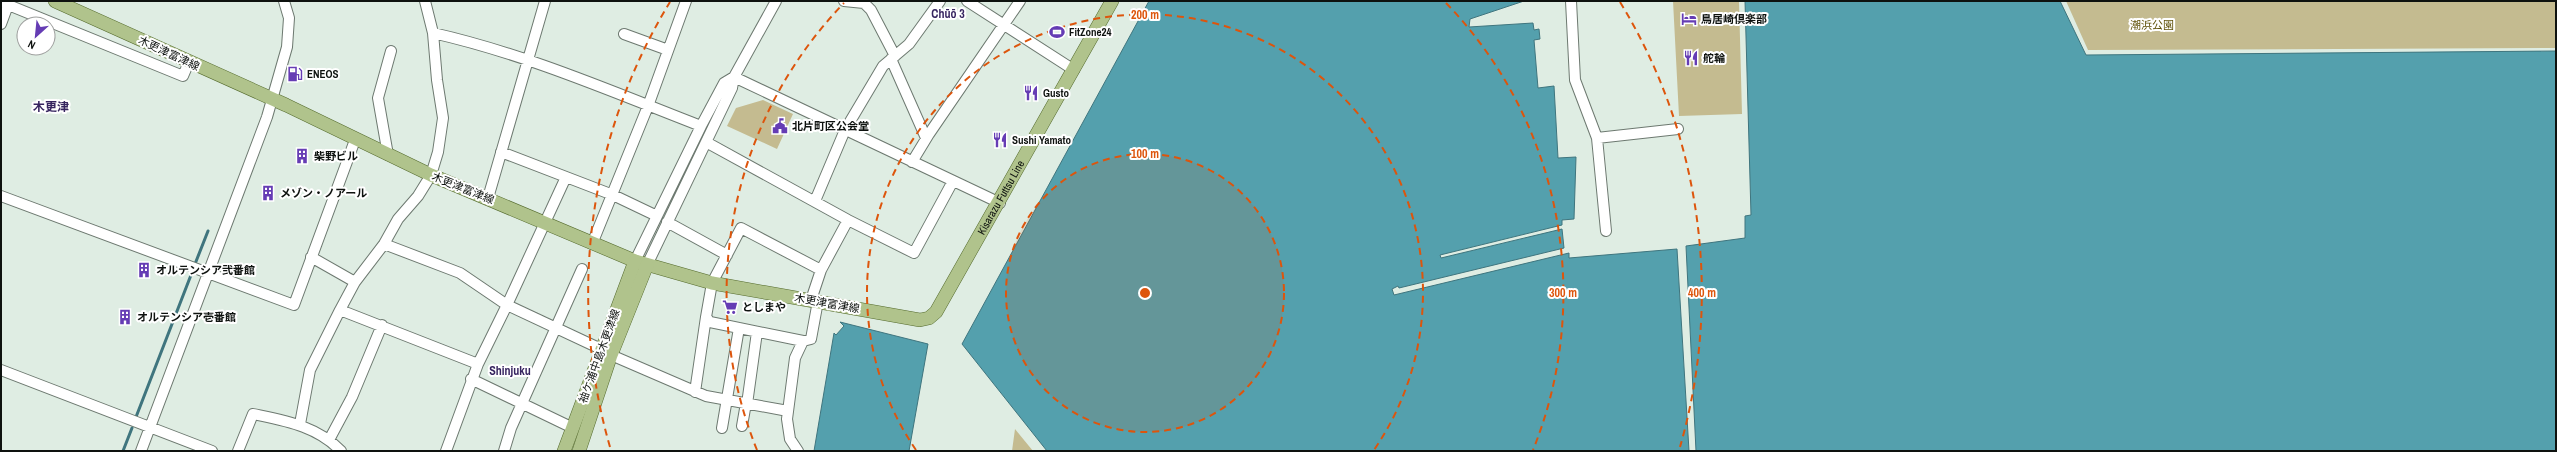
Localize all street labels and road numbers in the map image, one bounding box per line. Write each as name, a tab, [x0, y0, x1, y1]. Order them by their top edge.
street label: 木更津富津線	[136, 33, 202, 73]
street label: Kisarazu Futtsu Line	[974, 158, 1027, 237]
street label: 木更津富津線	[430, 169, 496, 207]
street label: 木更津富津線	[793, 290, 861, 316]
street label: 袖ケ浦中島木更津線	[575, 307, 623, 405]

